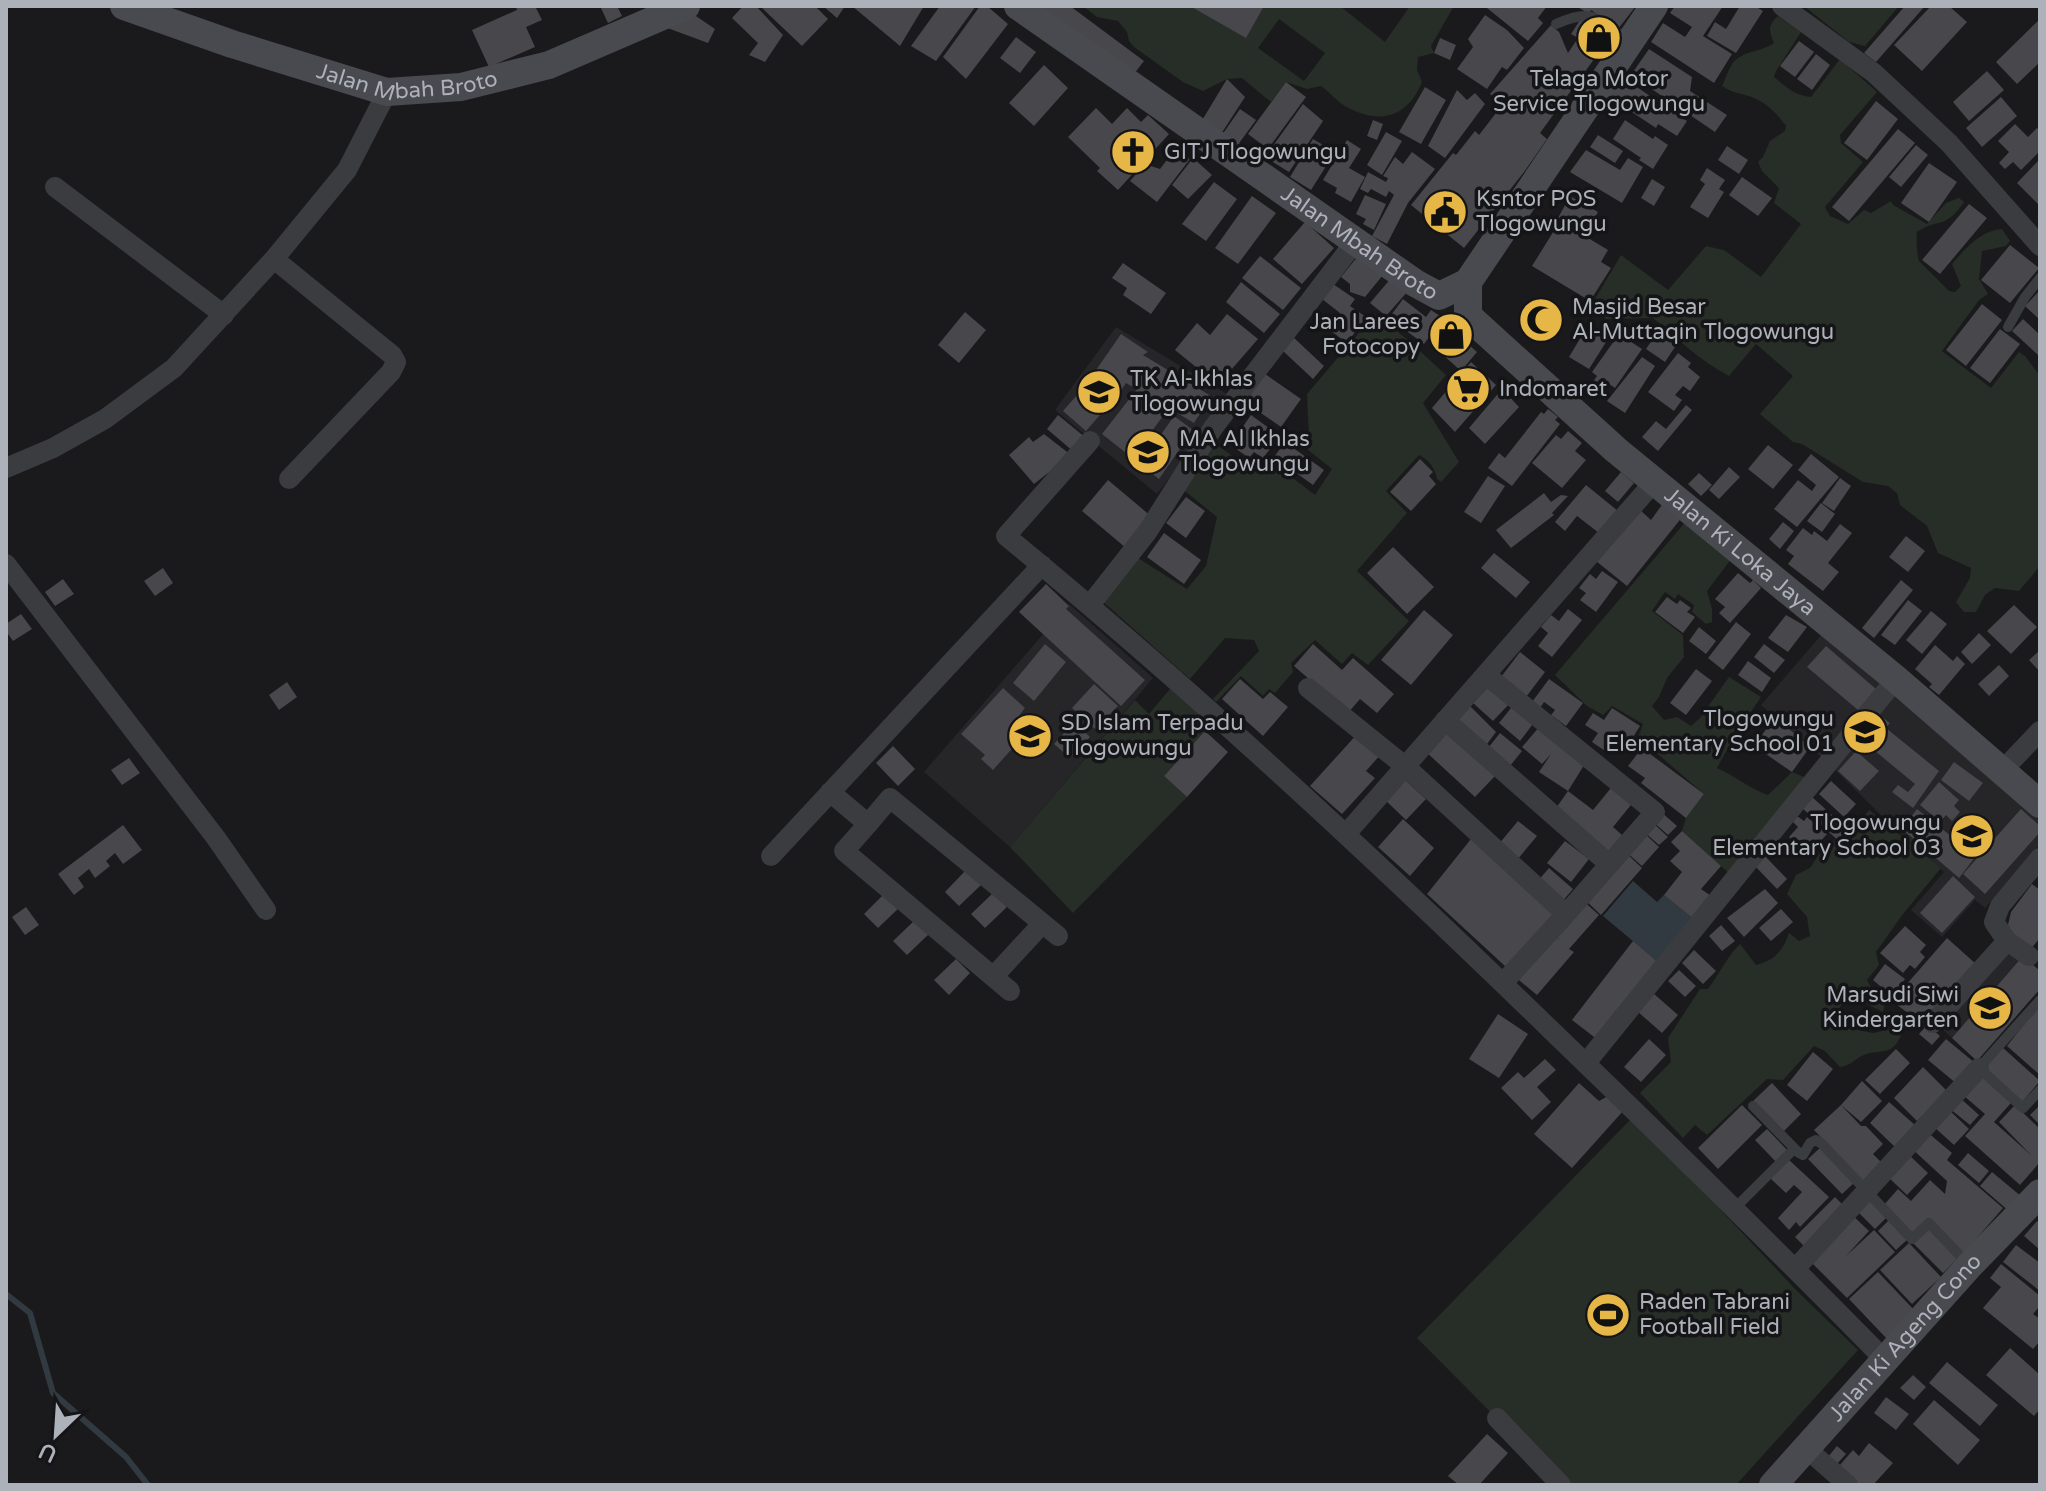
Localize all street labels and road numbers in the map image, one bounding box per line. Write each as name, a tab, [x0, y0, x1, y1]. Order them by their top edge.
street label: Jalan Mbah Broto	[314, 58, 500, 107]
street label: Jalan Mbah Broto	[1276, 181, 1442, 306]
street label: Jalan Ki Loka Jaya	[1659, 482, 1821, 621]
street label: Jalan Ki Ageng Cono	[1823, 1248, 1987, 1427]

